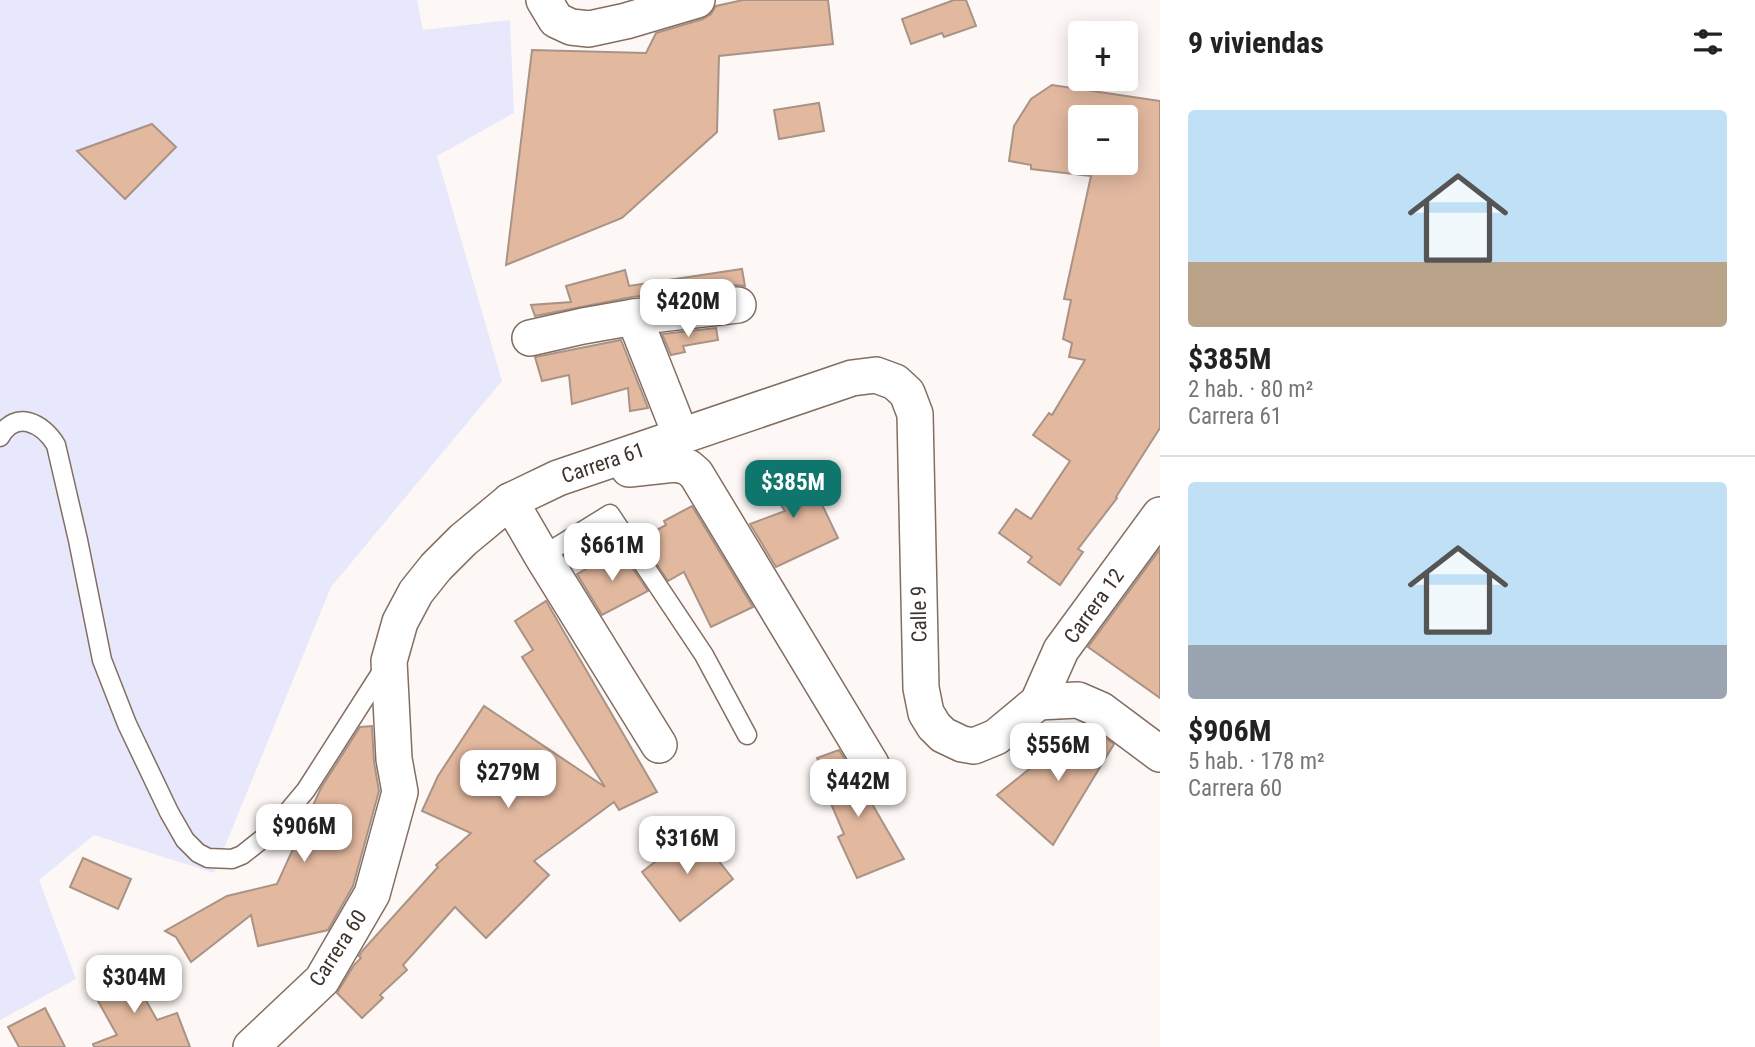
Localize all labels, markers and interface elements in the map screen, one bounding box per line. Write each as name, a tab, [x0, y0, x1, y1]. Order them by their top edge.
map controls	[1068, 21, 1138, 175]
button: +	[1068, 21, 1138, 91]
icon: filters	[1689, 23, 1727, 61]
text: 9 viviendas	[1188, 25, 1324, 60]
button: −	[1068, 105, 1138, 175]
icon: home	[1395, 155, 1521, 281]
pin: $420M	[639, 280, 737, 339]
text: $420M	[656, 288, 720, 315]
text: $385M	[1188, 341, 1271, 376]
text: 2 hab. · 80 m²	[1188, 376, 1313, 403]
text: Carrera 61	[1188, 403, 1282, 430]
street label: Carrera 61	[558, 438, 648, 488]
pin: $385M	[744, 461, 842, 520]
text: $385M	[761, 469, 825, 496]
pin: $661M	[563, 524, 661, 583]
icon: home	[1395, 527, 1521, 653]
text: $661M	[580, 532, 644, 559]
street label: Carrera 12	[1059, 564, 1129, 648]
street label: Calle 9	[907, 585, 931, 643]
text: $906M	[1188, 713, 1271, 748]
pin: $556M	[1009, 724, 1107, 783]
text: $556M	[1026, 732, 1090, 759]
text: 5 hab. · 178 m²	[1188, 748, 1325, 775]
pin: $279M	[459, 750, 557, 810]
text: $279M	[476, 759, 540, 786]
pin: $442M	[809, 760, 907, 819]
text: $442M	[826, 768, 890, 795]
text: Carrera 60	[1188, 775, 1282, 802]
pin: $906M	[255, 804, 353, 864]
text: $906M	[272, 813, 336, 840]
pin: $316M	[638, 816, 736, 876]
text: $316M	[655, 825, 719, 852]
street label: Carrera 60	[305, 905, 371, 991]
pin: $304M	[85, 956, 183, 1015]
text: $304M	[102, 964, 166, 991]

